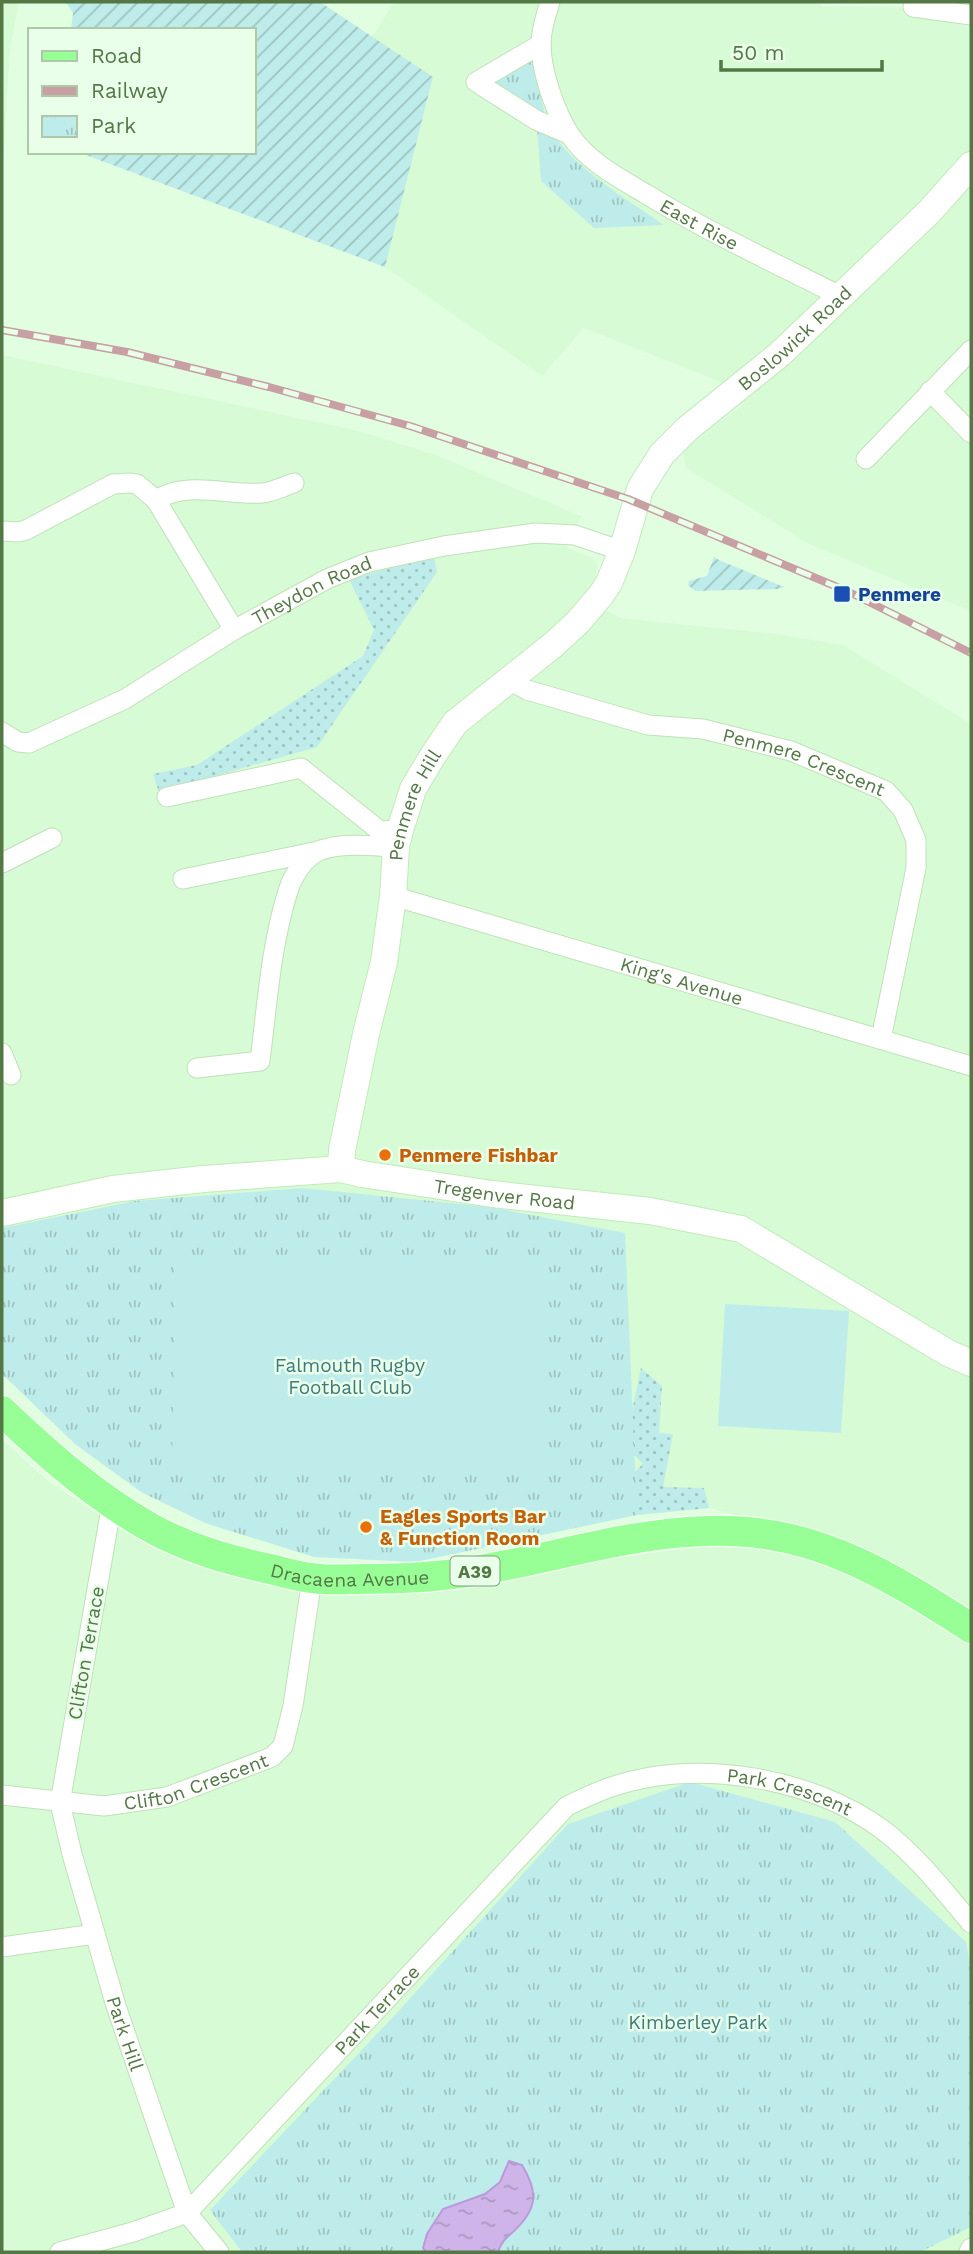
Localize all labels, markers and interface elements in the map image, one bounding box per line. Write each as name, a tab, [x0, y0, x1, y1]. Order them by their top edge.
legend	[28, 28, 256, 154]
scale bar	[721, 28, 882, 72]
text: 50 m	[732, 40, 784, 65]
text: Road	[91, 43, 142, 68]
text: Railway	[91, 78, 168, 103]
text: Park	[91, 113, 136, 138]
street label: East Rise	[656, 193, 742, 255]
street label: Boslowick Road	[733, 281, 856, 395]
street label: Theydon Road	[248, 551, 375, 630]
place label: Penmere	[858, 583, 941, 606]
marker: Penmere	[832, 584, 852, 604]
street label: Penmere Crescent	[720, 723, 889, 801]
street label: Penmere Hill	[384, 744, 446, 861]
street label: King's Avenue	[618, 952, 746, 1010]
place label: Penmere Fishbar	[399, 1144, 558, 1167]
marker: Penmere Fishbar	[377, 1147, 393, 1163]
street label: Tregenver Road	[432, 1174, 576, 1214]
park label: Falmouth Rugby Football Club	[275, 1354, 425, 1399]
place label: Eagles Sports Bar & Function Room	[380, 1505, 547, 1550]
marker: Eagles Sports Bar & Function Room	[358, 1519, 374, 1535]
road number: A39	[450, 1556, 500, 1586]
street label: Dracaena Avenue	[268, 1558, 430, 1591]
street label: Clifton Terrace	[63, 1584, 109, 1722]
street label: Clifton Crescent	[122, 1748, 271, 1815]
street label: Park Crescent	[726, 1763, 856, 1820]
street label: Park Terrace	[329, 1960, 424, 2059]
street label: Park Hill	[102, 1993, 149, 2074]
park label: Kimberley Park	[628, 2011, 768, 2034]

